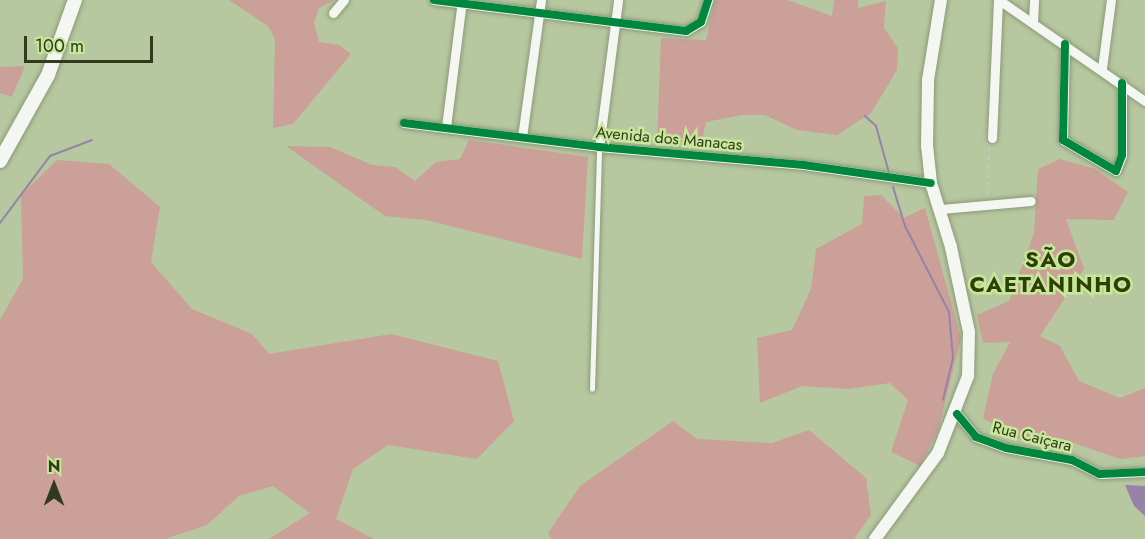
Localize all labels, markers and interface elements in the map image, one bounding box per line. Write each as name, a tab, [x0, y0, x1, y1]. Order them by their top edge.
scale bar	[27, 24, 156, 62]
text: 100 m	[35, 33, 84, 59]
street label: Avenida dos Manacas	[595, 123, 743, 155]
district label: SÃO CAETANINHO	[969, 246, 1133, 298]
street label: Rua Caiçara	[990, 418, 1074, 456]
north arrow	[24, 455, 84, 515]
text: N	[48, 455, 60, 478]

